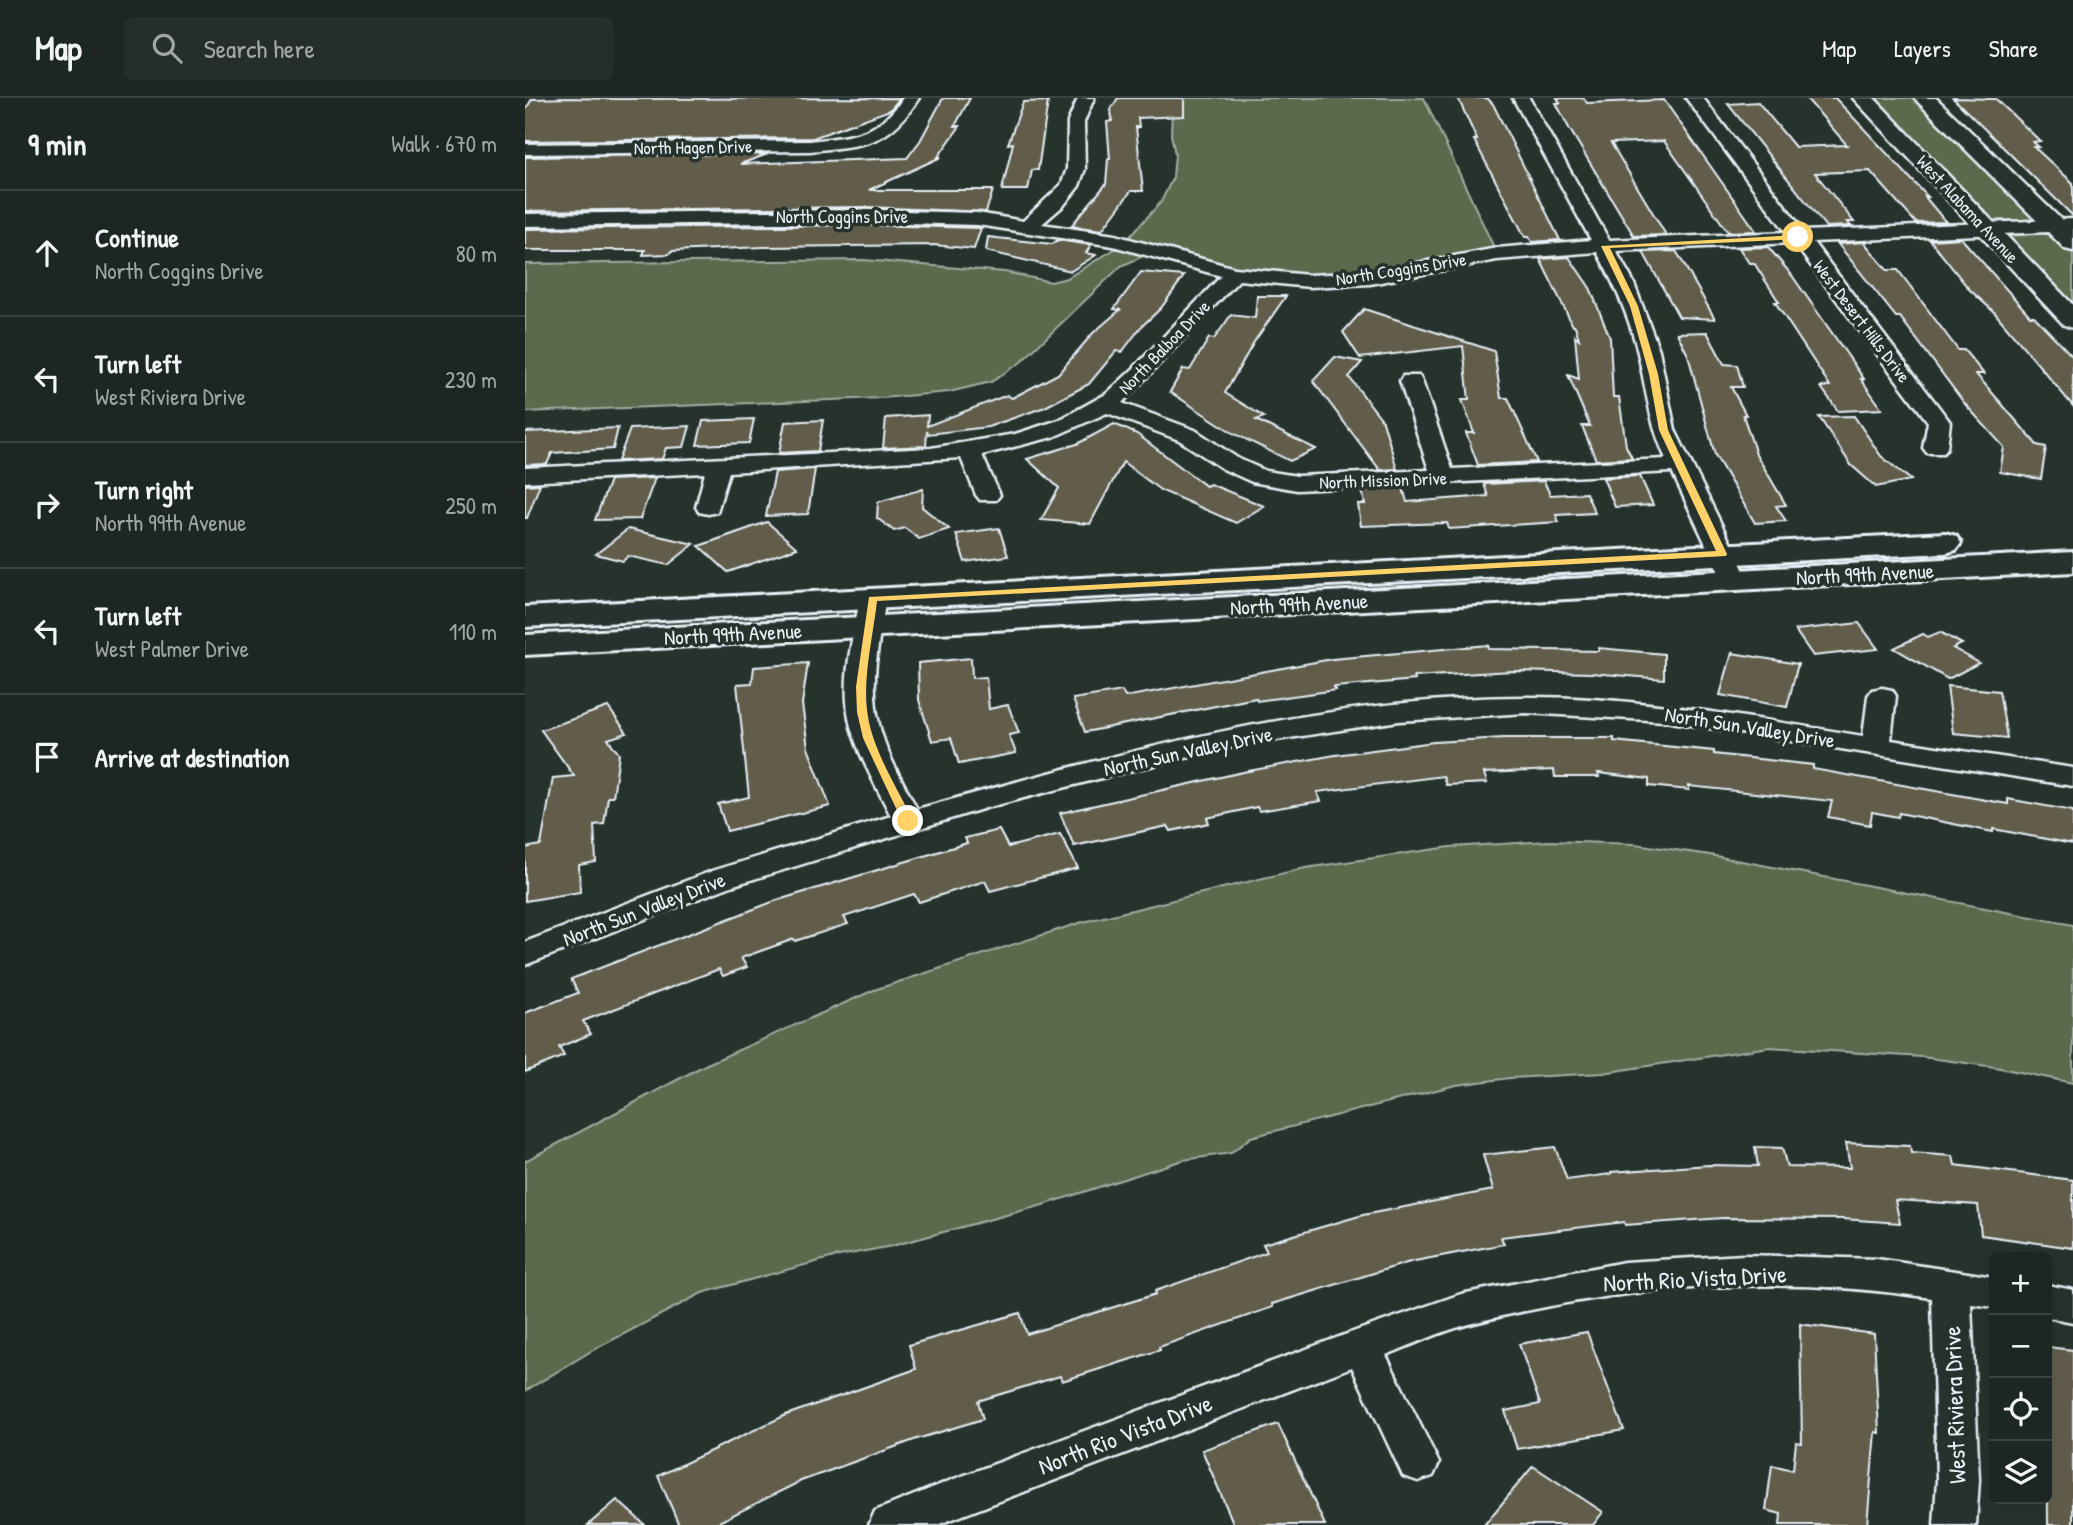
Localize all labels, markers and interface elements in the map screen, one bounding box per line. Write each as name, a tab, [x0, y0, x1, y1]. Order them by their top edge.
search box	[124, 17, 614, 80]
text: Map	[35, 26, 82, 70]
icon: search	[148, 29, 186, 67]
text: Search here	[204, 31, 315, 66]
text: Map	[1822, 32, 1856, 64]
text: Layers	[1894, 32, 1951, 64]
text: Share	[1989, 32, 2038, 64]
text: 9 min	[28, 124, 87, 164]
text: Walk · 670 m	[391, 128, 497, 159]
street label: North Hagen Drive	[634, 133, 752, 161]
street label: West Alabama Avenue	[1911, 149, 2025, 269]
street label: North Coggins Drive	[776, 204, 908, 229]
text: Continue	[95, 220, 179, 255]
route start	[1782, 221, 1813, 252]
icon: ahead	[28, 234, 66, 272]
text: 80 m	[456, 238, 497, 269]
street label: North Coggins Drive	[1334, 246, 1468, 292]
street label: West Desert Hills Drive	[1808, 254, 1916, 388]
text: North Coggins Drive	[95, 255, 264, 286]
street label: North Balboa Drive	[1113, 294, 1215, 400]
text: Turn left	[95, 346, 181, 381]
icon: left	[28, 360, 66, 398]
text: 230 m	[445, 364, 497, 395]
text: West Riviera Drive	[95, 381, 246, 412]
street label: North Mission Drive	[1319, 465, 1447, 495]
text: Turn right	[95, 472, 193, 507]
icon: right	[28, 486, 66, 524]
text: 250 m	[445, 490, 497, 521]
text: North 99th Avenue	[95, 507, 246, 538]
street label: North 99th Avenue	[1795, 556, 1935, 592]
street label: North 99th Avenue	[1229, 586, 1369, 622]
text: Turn left	[95, 598, 181, 633]
icon: left	[28, 612, 66, 650]
text: 110 m	[449, 616, 497, 647]
street label: North 99th Avenue	[663, 616, 803, 652]
text: West Palmer Drive	[95, 633, 249, 664]
street label: North Sun Valley Drive	[1663, 699, 1837, 755]
street label: North Sun Valley Drive	[1101, 719, 1275, 783]
icon: arrive	[28, 738, 66, 776]
text: Arrive at destination	[95, 740, 290, 775]
route end	[892, 805, 923, 836]
street label: North Sun Valley Drive	[559, 865, 729, 953]
map controls	[1989, 1252, 2052, 1504]
button: +	[1989, 1252, 2052, 1315]
street label: North Rio Vista Drive	[1603, 1257, 1788, 1299]
button: −	[1989, 1315, 2052, 1378]
street label: West Riviera Drive	[1935, 1325, 1973, 1484]
button: locate	[1989, 1378, 2052, 1441]
street label: North Rio Vista Drive	[1034, 1386, 1217, 1482]
button: layers	[1989, 1441, 2052, 1504]

